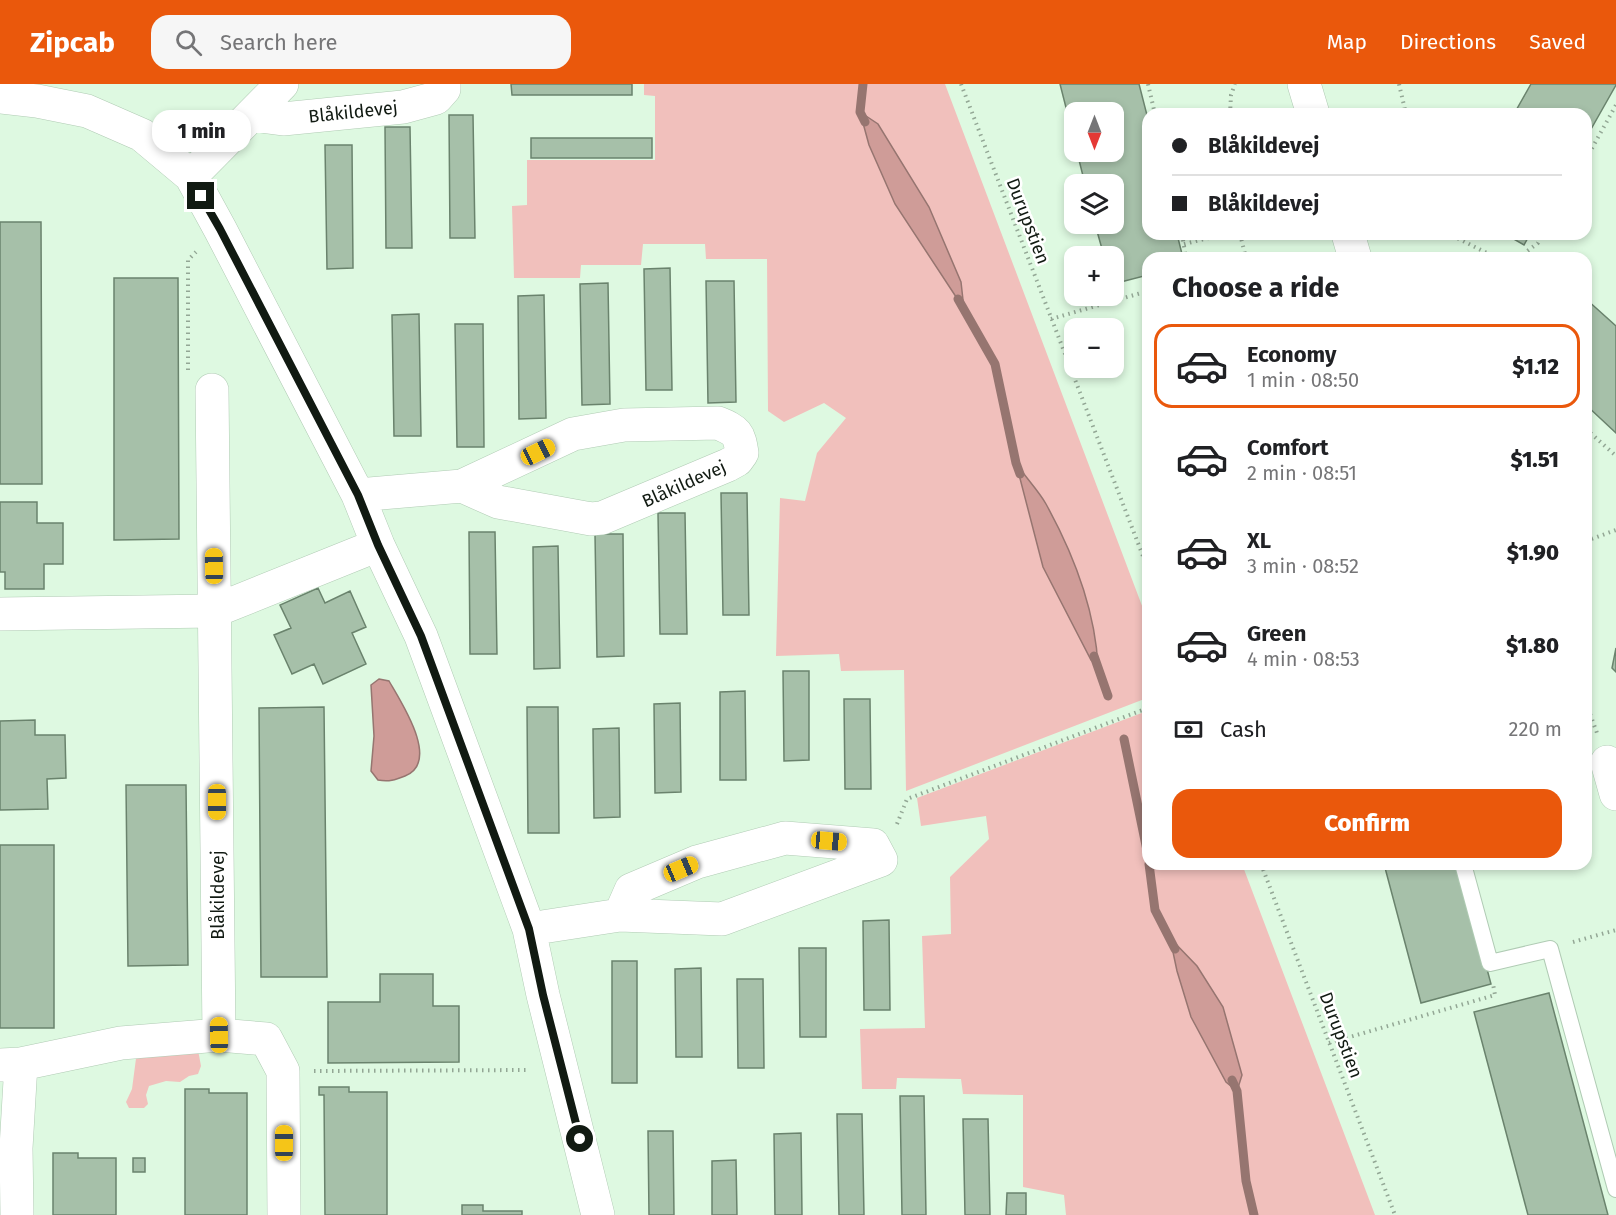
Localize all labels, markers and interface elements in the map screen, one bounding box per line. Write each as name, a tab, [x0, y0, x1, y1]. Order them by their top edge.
search box	[151, 15, 571, 69]
text: Zipcab	[30, 26, 115, 59]
icon: search	[172, 26, 205, 59]
text: Search here	[220, 29, 338, 56]
text: Map	[1327, 29, 1367, 55]
text: Directions	[1400, 29, 1496, 55]
text: Saved	[1529, 29, 1586, 55]
street label: Blåkildevej	[307, 96, 399, 128]
north arrow	[1064, 102, 1124, 162]
map controls	[1064, 102, 1124, 378]
callout: 1 min	[152, 109, 250, 151]
text: 1 min	[178, 119, 225, 143]
text: Blåkildevej	[1208, 132, 1319, 159]
button: layers	[1064, 174, 1124, 234]
street label: Durupstien	[1002, 175, 1054, 267]
route end	[187, 182, 214, 209]
text: Blåkildevej	[1208, 190, 1319, 217]
button: +	[1064, 246, 1124, 306]
text: Choose a ride	[1172, 272, 1339, 304]
button: −	[1064, 318, 1124, 378]
icon: car	[1175, 339, 1229, 393]
text: Economy	[1247, 341, 1336, 368]
text: $1.12	[1512, 353, 1559, 380]
text: 1 min · 08:50	[1247, 368, 1359, 392]
icon: car	[1175, 432, 1229, 486]
text: Comfort	[1247, 434, 1328, 461]
car	[518, 436, 558, 468]
text: $1.51	[1511, 446, 1559, 473]
street label: Blåkildevej	[639, 456, 729, 512]
text: 2 min · 08:51	[1247, 461, 1357, 485]
icon: car	[1175, 525, 1229, 579]
text: XL	[1247, 527, 1271, 554]
text: $1.90	[1507, 539, 1559, 566]
car	[205, 548, 223, 584]
text: 3 min · 08:52	[1247, 554, 1359, 578]
icon: car	[1175, 618, 1229, 672]
text: Green	[1247, 620, 1306, 647]
text: $1.80	[1506, 632, 1559, 659]
text: 4 min · 08:53	[1247, 647, 1360, 671]
icon: cash	[1172, 713, 1205, 746]
text: Cash	[1220, 716, 1267, 743]
text: 220 m	[1509, 717, 1562, 741]
car	[208, 784, 226, 820]
button: Confirm	[1172, 789, 1562, 858]
car	[810, 830, 848, 852]
street label: Blåkildevej	[207, 850, 229, 940]
car	[661, 854, 701, 884]
street label: Durupstien	[1315, 989, 1367, 1081]
car	[210, 1017, 228, 1053]
car	[275, 1125, 293, 1161]
route start	[566, 1125, 593, 1152]

